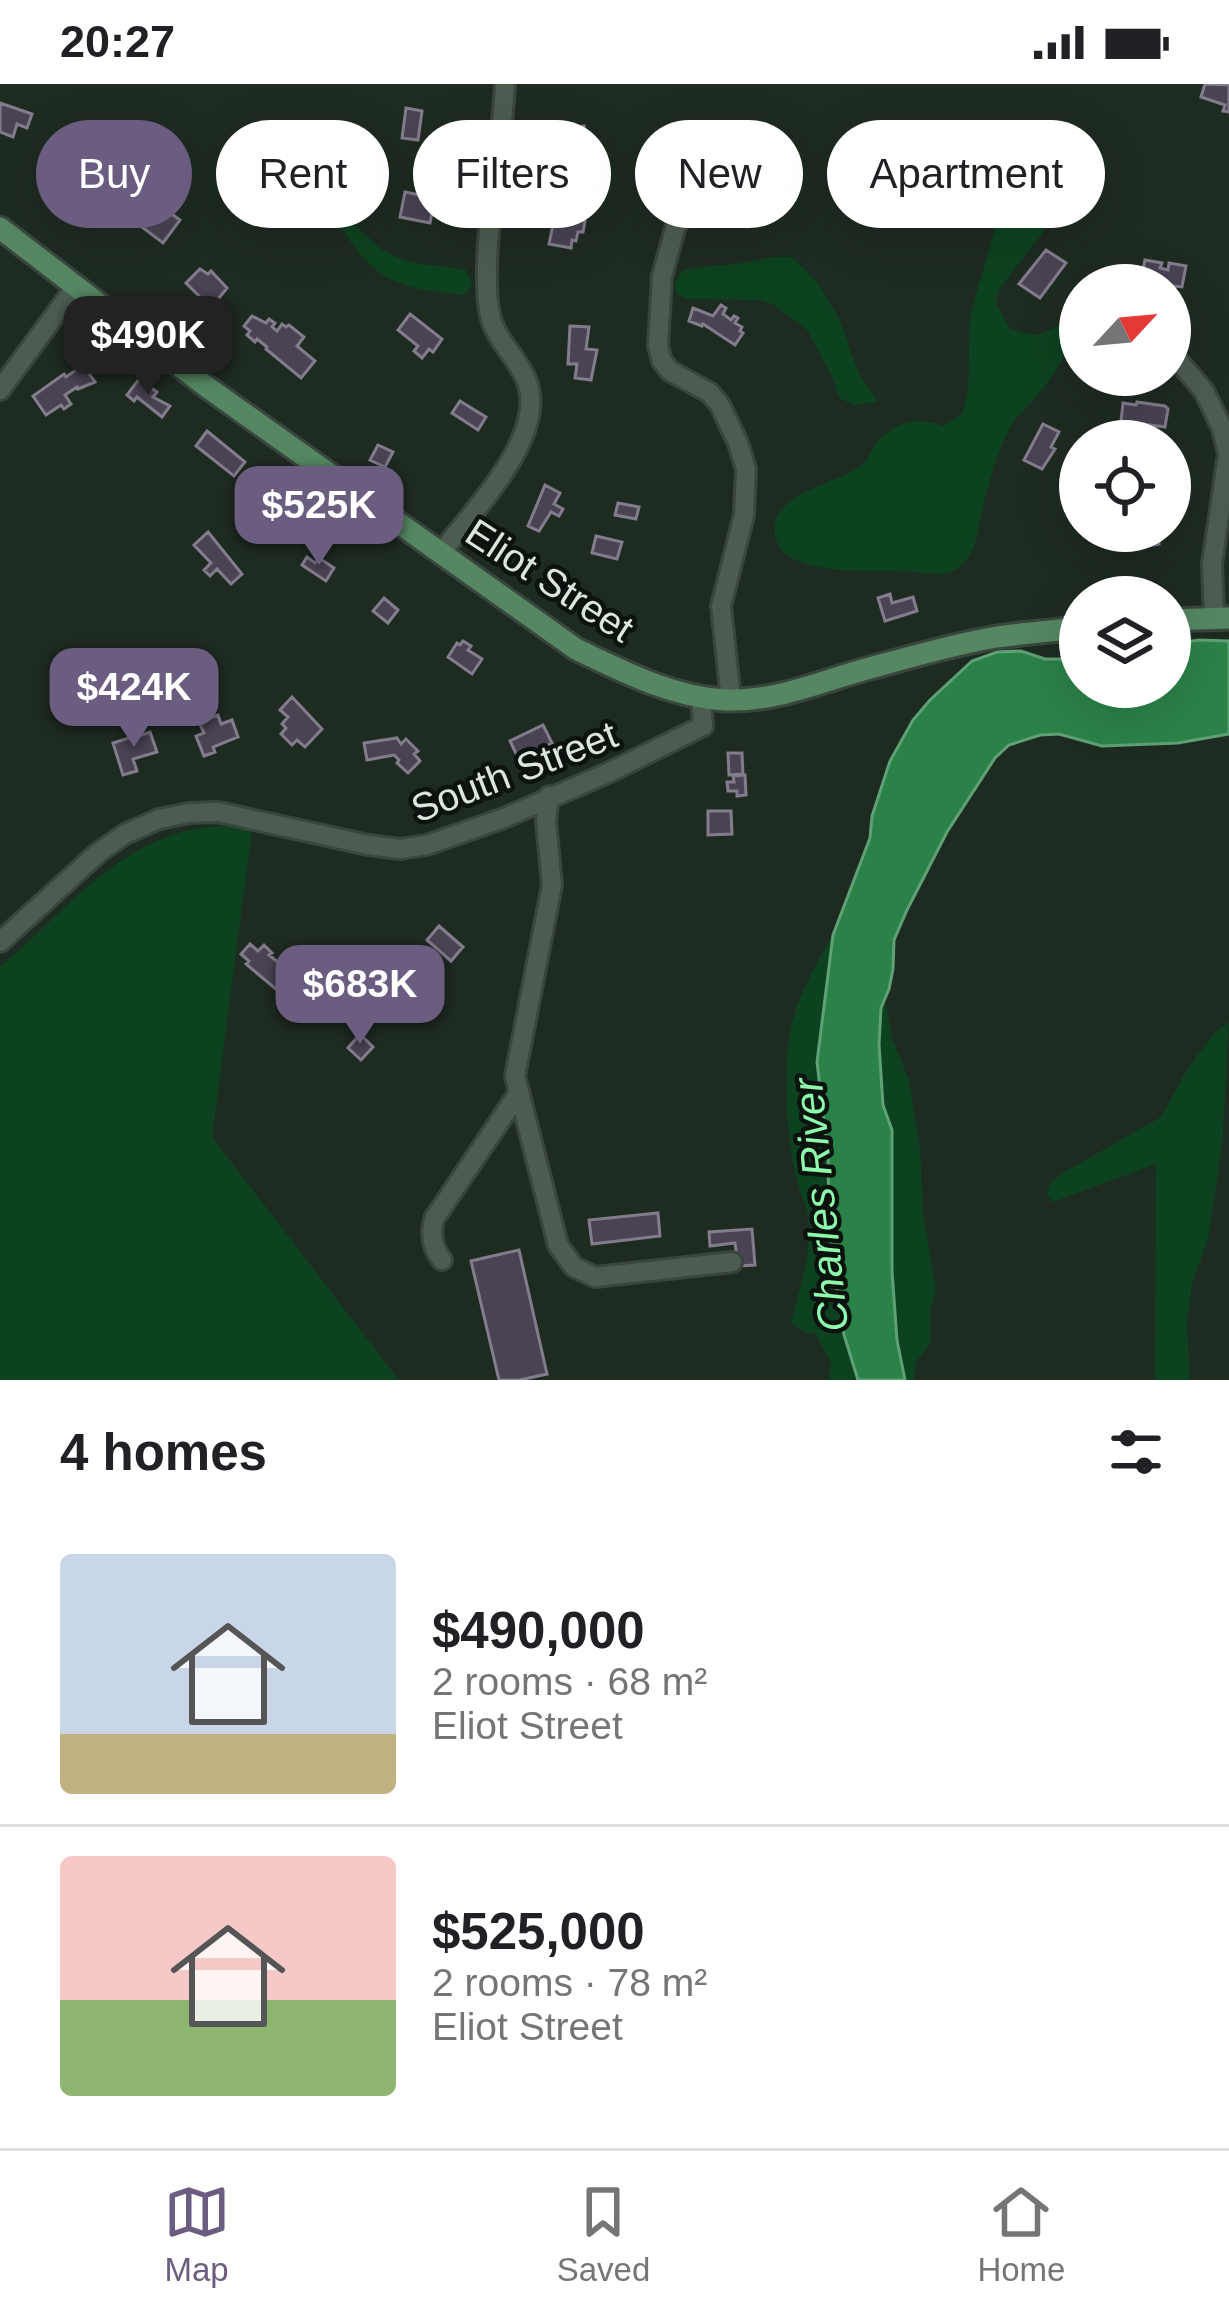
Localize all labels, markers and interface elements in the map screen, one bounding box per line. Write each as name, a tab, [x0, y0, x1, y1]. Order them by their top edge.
text: 20:27	[60, 16, 175, 67]
chip: Buy	[36, 120, 192, 228]
chip: Rent	[216, 120, 389, 228]
chip: Filters	[413, 120, 611, 228]
chip: New	[635, 120, 803, 228]
chip: Apartment	[827, 120, 1105, 228]
north arrow	[1059, 264, 1191, 396]
map controls	[1059, 264, 1191, 708]
pin: $490K	[64, 296, 232, 398]
text: $490K	[91, 313, 205, 356]
button: locate	[1059, 420, 1191, 552]
pin: $525K	[235, 466, 403, 568]
text: $525K	[262, 483, 376, 526]
street label: Eliot Street	[458, 510, 642, 650]
button: layers	[1059, 576, 1191, 708]
pin: $424K	[50, 648, 218, 750]
text: $424K	[77, 665, 191, 708]
street label: South Street	[405, 712, 623, 830]
pin: $683K	[276, 945, 444, 1047]
text: $683K	[303, 962, 417, 1005]
water label: Charles River	[784, 1074, 857, 1334]
icon: filters	[1103, 1419, 1169, 1485]
text: 4 homes	[60, 1424, 267, 1481]
icon: home	[156, 1602, 300, 1746]
text: $490,000	[432, 1602, 645, 1659]
text: 2 rooms · 68 m²	[432, 1660, 707, 1703]
text: Eliot Street	[432, 1704, 623, 1747]
text: $525,000	[432, 1903, 645, 1960]
icon: home	[156, 1904, 300, 2048]
text: 2 rooms · 78 m²	[432, 1961, 707, 2004]
text: Eliot Street	[432, 2005, 623, 2048]
tab: Map	[164, 2179, 230, 2289]
tab: Saved	[557, 2179, 650, 2289]
tab: Home	[977, 2179, 1065, 2289]

